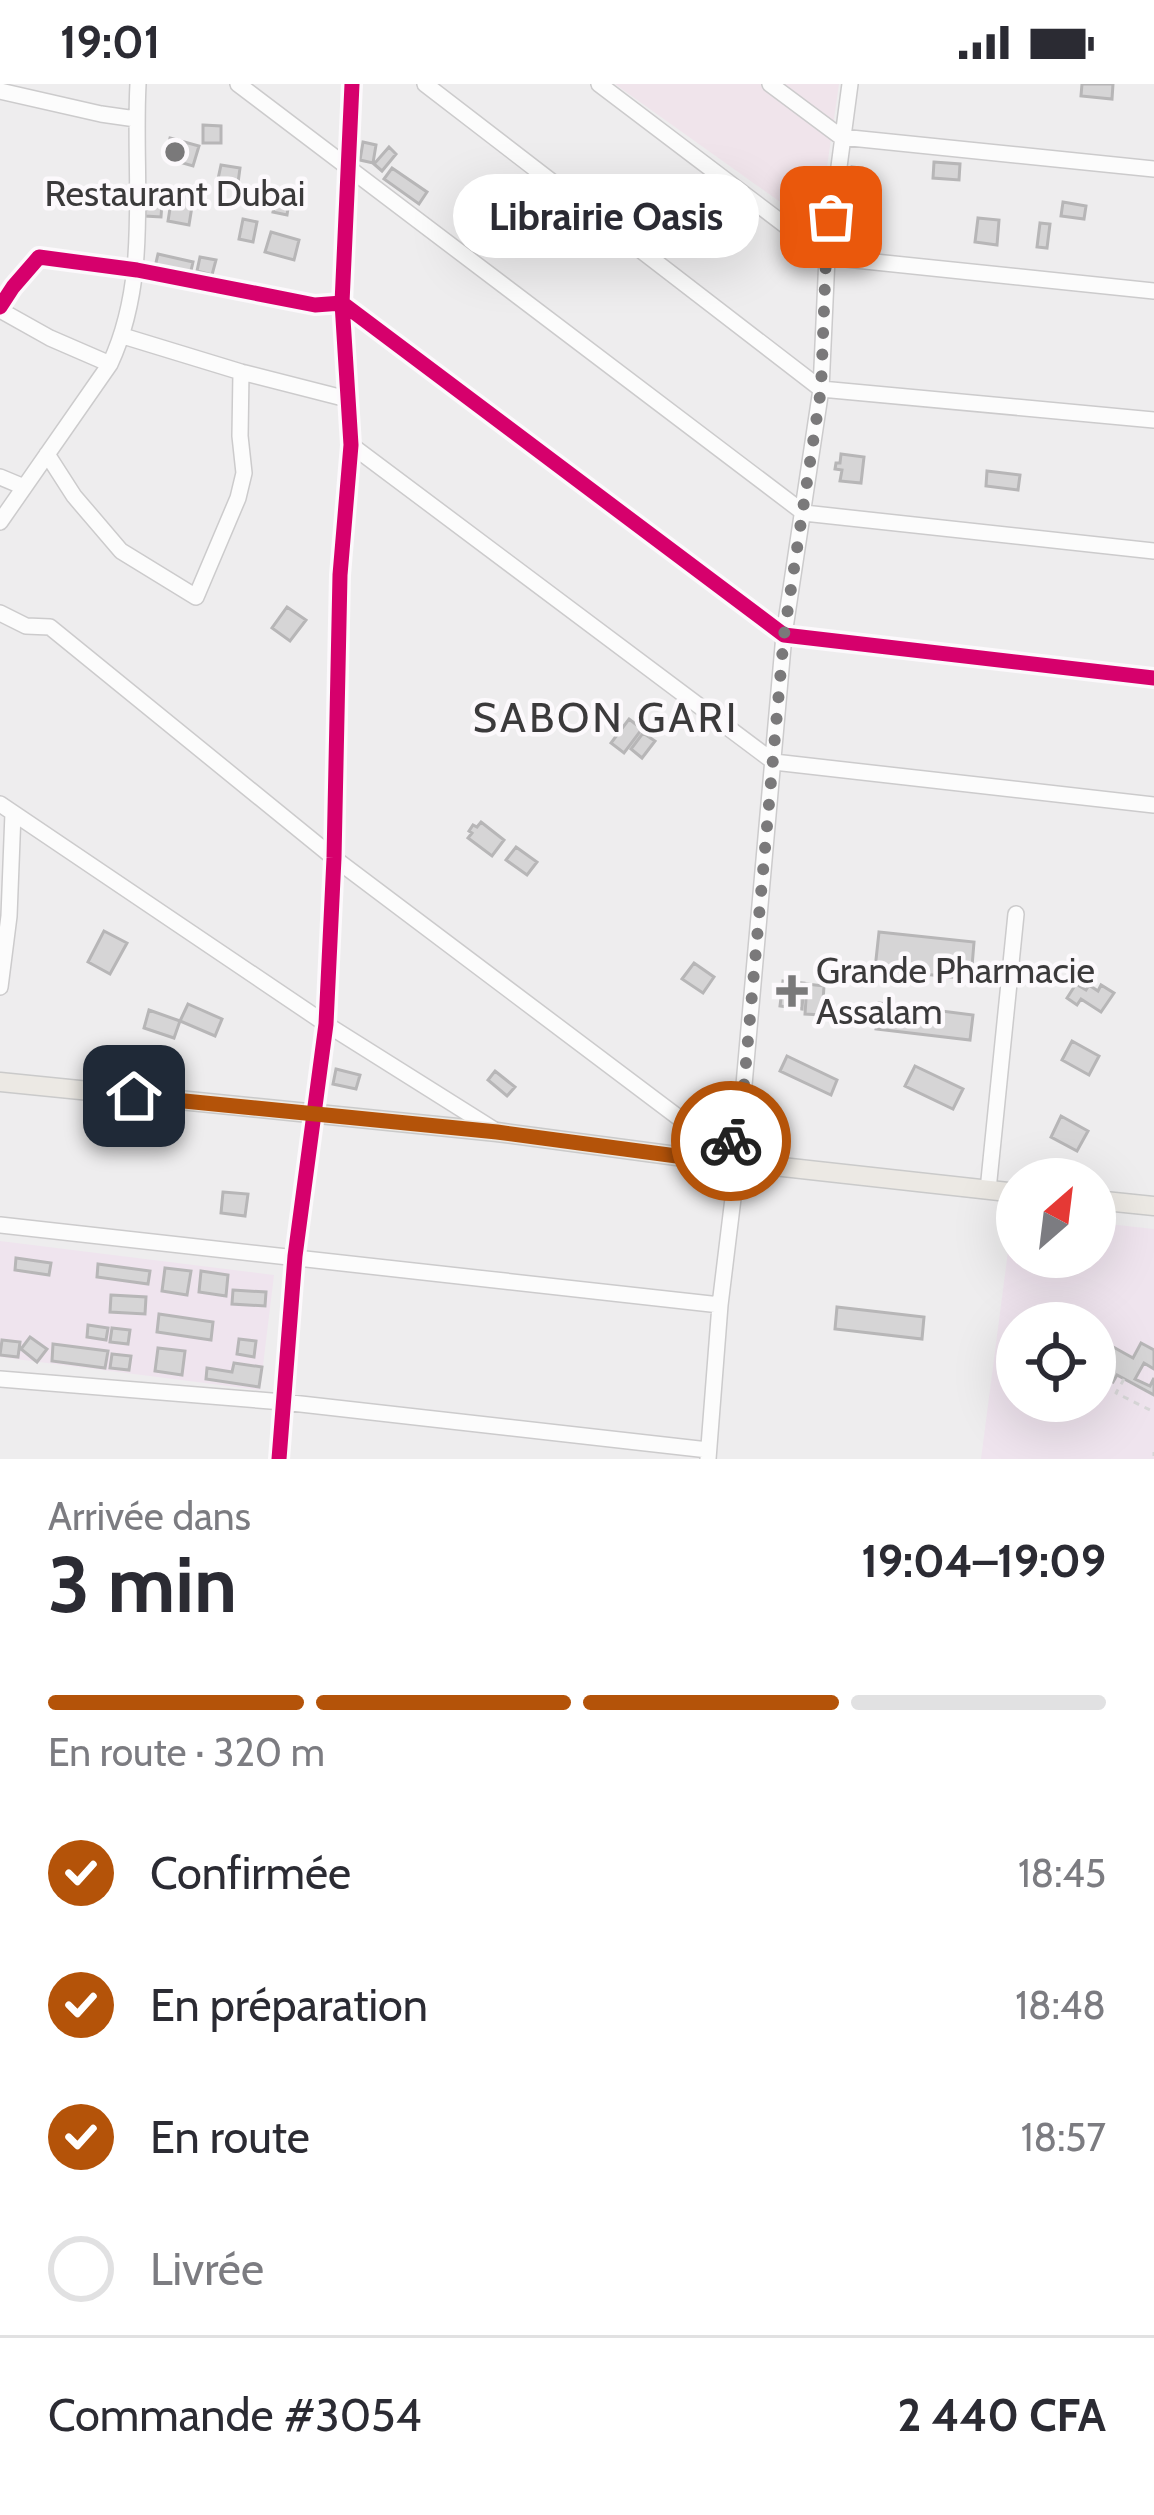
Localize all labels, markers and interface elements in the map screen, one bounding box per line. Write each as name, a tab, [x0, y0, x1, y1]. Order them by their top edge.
text: 19:01	[60, 15, 160, 69]
marker: Restaurant Dubai	[162, 139, 188, 165]
pin	[780, 166, 882, 268]
place label: Restaurant Dubai	[45, 171, 305, 215]
callout: Librairie Oasis	[453, 175, 759, 259]
icon: bag	[798, 184, 864, 250]
text: Librairie Oasis	[489, 192, 723, 240]
district label: SABON GARI	[473, 691, 739, 743]
place label: Grande Pharmacie Assalam	[816, 948, 1095, 1033]
marker: Grande Pharmacie Assalam	[779, 978, 805, 1004]
pin	[83, 1045, 185, 1147]
icon: home	[101, 1063, 167, 1129]
courier	[671, 1081, 791, 1201]
icon: bike	[698, 1108, 764, 1174]
north arrow	[996, 1158, 1116, 1278]
map controls	[996, 1158, 1116, 1422]
button: locate	[996, 1302, 1116, 1422]
text: Arrivée dans	[48, 1492, 251, 1540]
text: 19:04–19:09	[861, 1534, 1106, 1588]
text: 3 min	[48, 1537, 237, 1632]
text: En route · 320 m	[48, 1728, 325, 1776]
icon: check	[48, 1840, 114, 1906]
text: Confirmée	[150, 1846, 351, 1900]
text: 18:45	[1018, 1849, 1106, 1897]
icon: check	[48, 1972, 114, 2038]
text: En préparation	[150, 1978, 428, 2032]
text: 18:48	[1015, 1981, 1106, 2029]
icon: check	[48, 2104, 114, 2170]
text: En route	[150, 2110, 310, 2164]
text: 18:57	[1021, 2113, 1106, 2161]
text: Livrée	[150, 2242, 264, 2296]
text: Commande #3054	[48, 2388, 421, 2442]
text: 2 440 CFA	[898, 2388, 1106, 2442]

